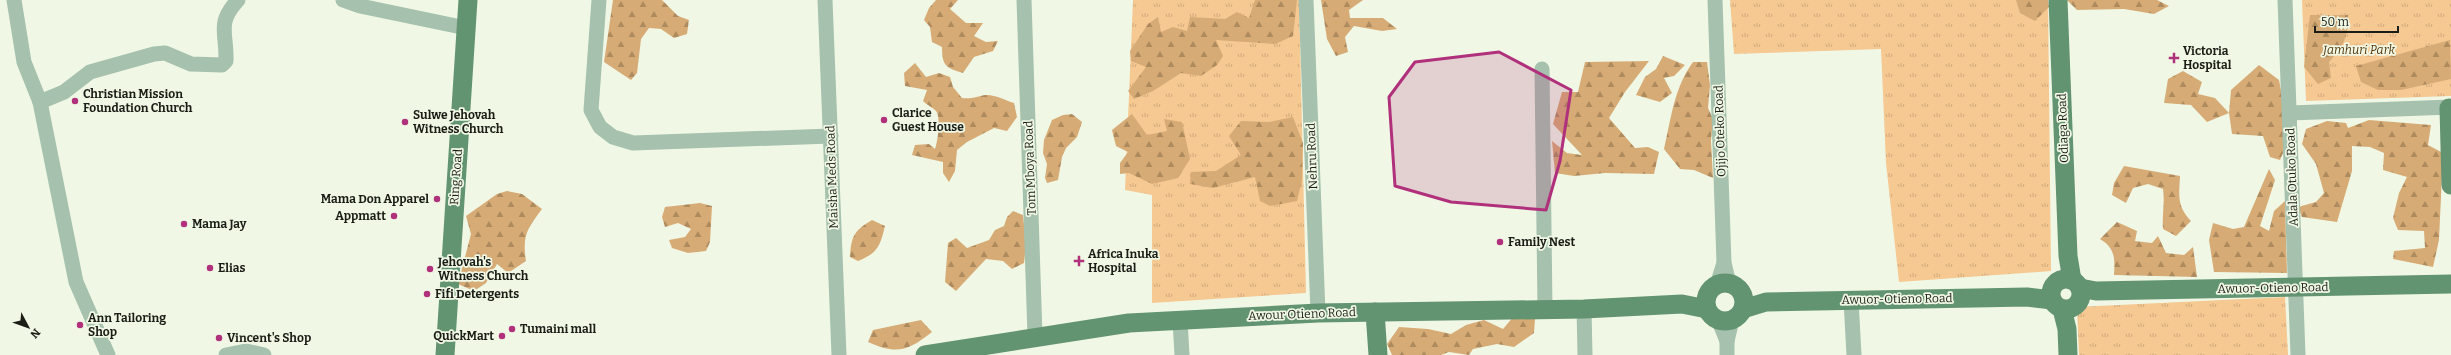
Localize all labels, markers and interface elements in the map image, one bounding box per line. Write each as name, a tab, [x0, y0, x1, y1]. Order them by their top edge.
scale bar	[2315, 8, 2398, 34]
text: 50 m	[2321, 15, 2350, 29]
park label: Jamhuri Park	[2322, 43, 2395, 57]
place label: Victoria Hospital	[2183, 44, 2232, 72]
marker: Victoria Hospital	[2168, 52, 2180, 64]
street label: Ojijo Oteko Road	[1711, 85, 1729, 177]
place label: Christian Mission Foundation Church	[83, 87, 193, 115]
street label: Odiaga Road	[2055, 93, 2071, 163]
marker: Christian Mission Foundation Church	[70, 96, 80, 106]
place label: Clarice Guest House	[892, 106, 964, 134]
place label: Sulwe Jehovah Witness Church	[413, 108, 504, 136]
marker: Clarice Guest House	[879, 115, 889, 125]
marker: Sulwe Jehovah Witness Church	[400, 117, 410, 127]
street label: Tom Mboya Road	[1021, 120, 1039, 216]
street label: Nehru Road	[1304, 122, 1320, 190]
street label: Maisha Meds Road	[823, 125, 841, 229]
street label: Adala Otuko Road	[2283, 127, 2301, 227]
street label: Ring Road	[447, 148, 465, 206]
place label: Mama Don Apparel	[321, 192, 429, 206]
marker: Mama Don Apparel	[432, 194, 442, 204]
place label: Appmatt	[335, 209, 386, 223]
marker: Appmatt	[389, 211, 399, 221]
place label: Mama Jay	[192, 217, 247, 231]
marker: Mama Jay	[179, 219, 189, 229]
place label: Family Nest	[1508, 235, 1575, 249]
marker: Family Nest	[1495, 237, 1505, 247]
place label: Africa Inuka Hospital	[1088, 247, 1159, 275]
place label: Jehovah's Witness Church	[437, 255, 529, 283]
marker: Africa Inuka Hospital	[1073, 255, 1085, 267]
place label: Elias	[218, 261, 245, 275]
marker: Elias	[205, 263, 215, 273]
marker: Jehovah's Witness Church	[425, 264, 435, 274]
street label: Awuor-Otieno Road	[2217, 280, 2329, 296]
place label: Fifi Detergents	[435, 287, 519, 301]
marker: Fifi Detergents	[422, 289, 432, 299]
street label: Awuor-Otieno Road	[1841, 291, 1953, 307]
street label: Awour Otieno Road	[1248, 305, 1356, 323]
north arrow	[8, 307, 48, 347]
place label: Ann Tailoring Shop	[88, 311, 166, 339]
marker: Ann Tailoring Shop	[75, 320, 85, 330]
place label: Tumaini mall	[520, 322, 596, 336]
marker: Tumaini mall	[507, 324, 517, 334]
text: N	[27, 326, 43, 341]
place label: QuickMart	[433, 329, 494, 343]
place label: Vincent's Shop	[227, 331, 311, 345]
marker: QuickMart	[497, 331, 507, 341]
marker: Vincent's Shop	[214, 333, 224, 343]

